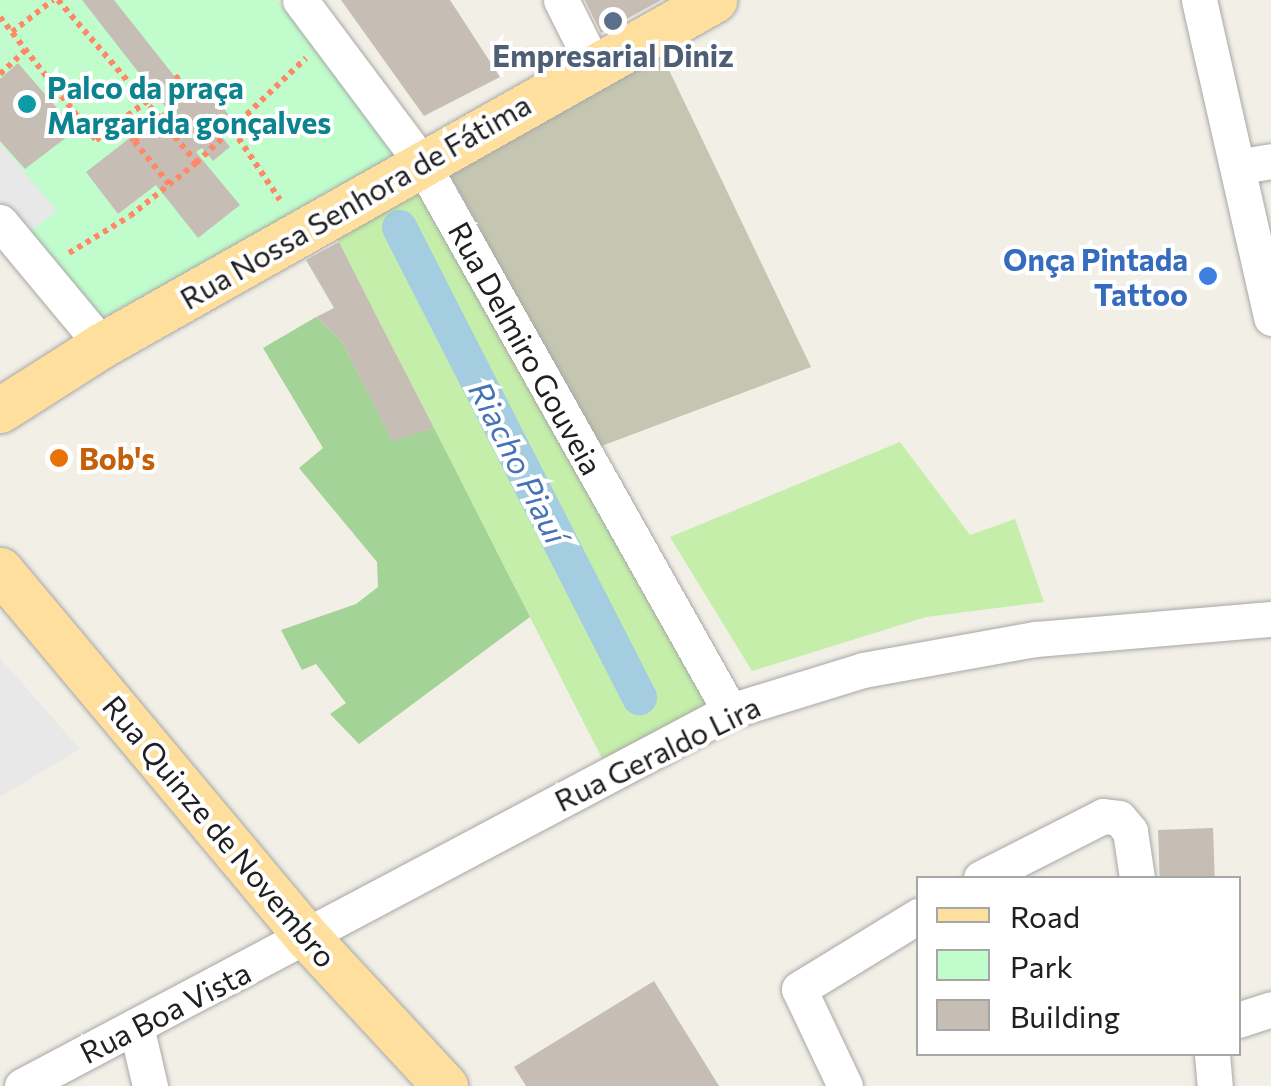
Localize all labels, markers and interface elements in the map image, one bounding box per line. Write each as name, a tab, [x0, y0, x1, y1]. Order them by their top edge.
marker: Empresarial Diniz	[602, 10, 624, 32]
place label: Empresarial Diniz	[492, 37, 734, 73]
place label: Palco da praça Margarida gonçalves	[47, 69, 331, 140]
street label: Rua Nossa Senhora de Fátima	[173, 86, 537, 316]
marker: Palco da praça Margarida gonçalves	[16, 93, 38, 115]
street label: Rua Delmiro Gouveia	[442, 215, 610, 481]
place label: Onça Pintada Tattoo	[1003, 241, 1188, 312]
marker: Onça Pintada Tattoo	[1197, 265, 1219, 287]
water label: Riacho Piauí	[462, 374, 576, 550]
place label: Bob's	[79, 440, 155, 476]
marker: Bob's	[48, 447, 70, 469]
street label: Rua Quinze de Novembro	[96, 688, 344, 974]
street label: Rua Geraldo Lira	[548, 688, 766, 818]
legend	[916, 876, 1241, 1056]
text: Road	[1010, 897, 1080, 934]
text: Park	[1010, 947, 1073, 984]
street label: Rua Boa Vista	[74, 954, 256, 1070]
text: Building	[1010, 997, 1120, 1034]

